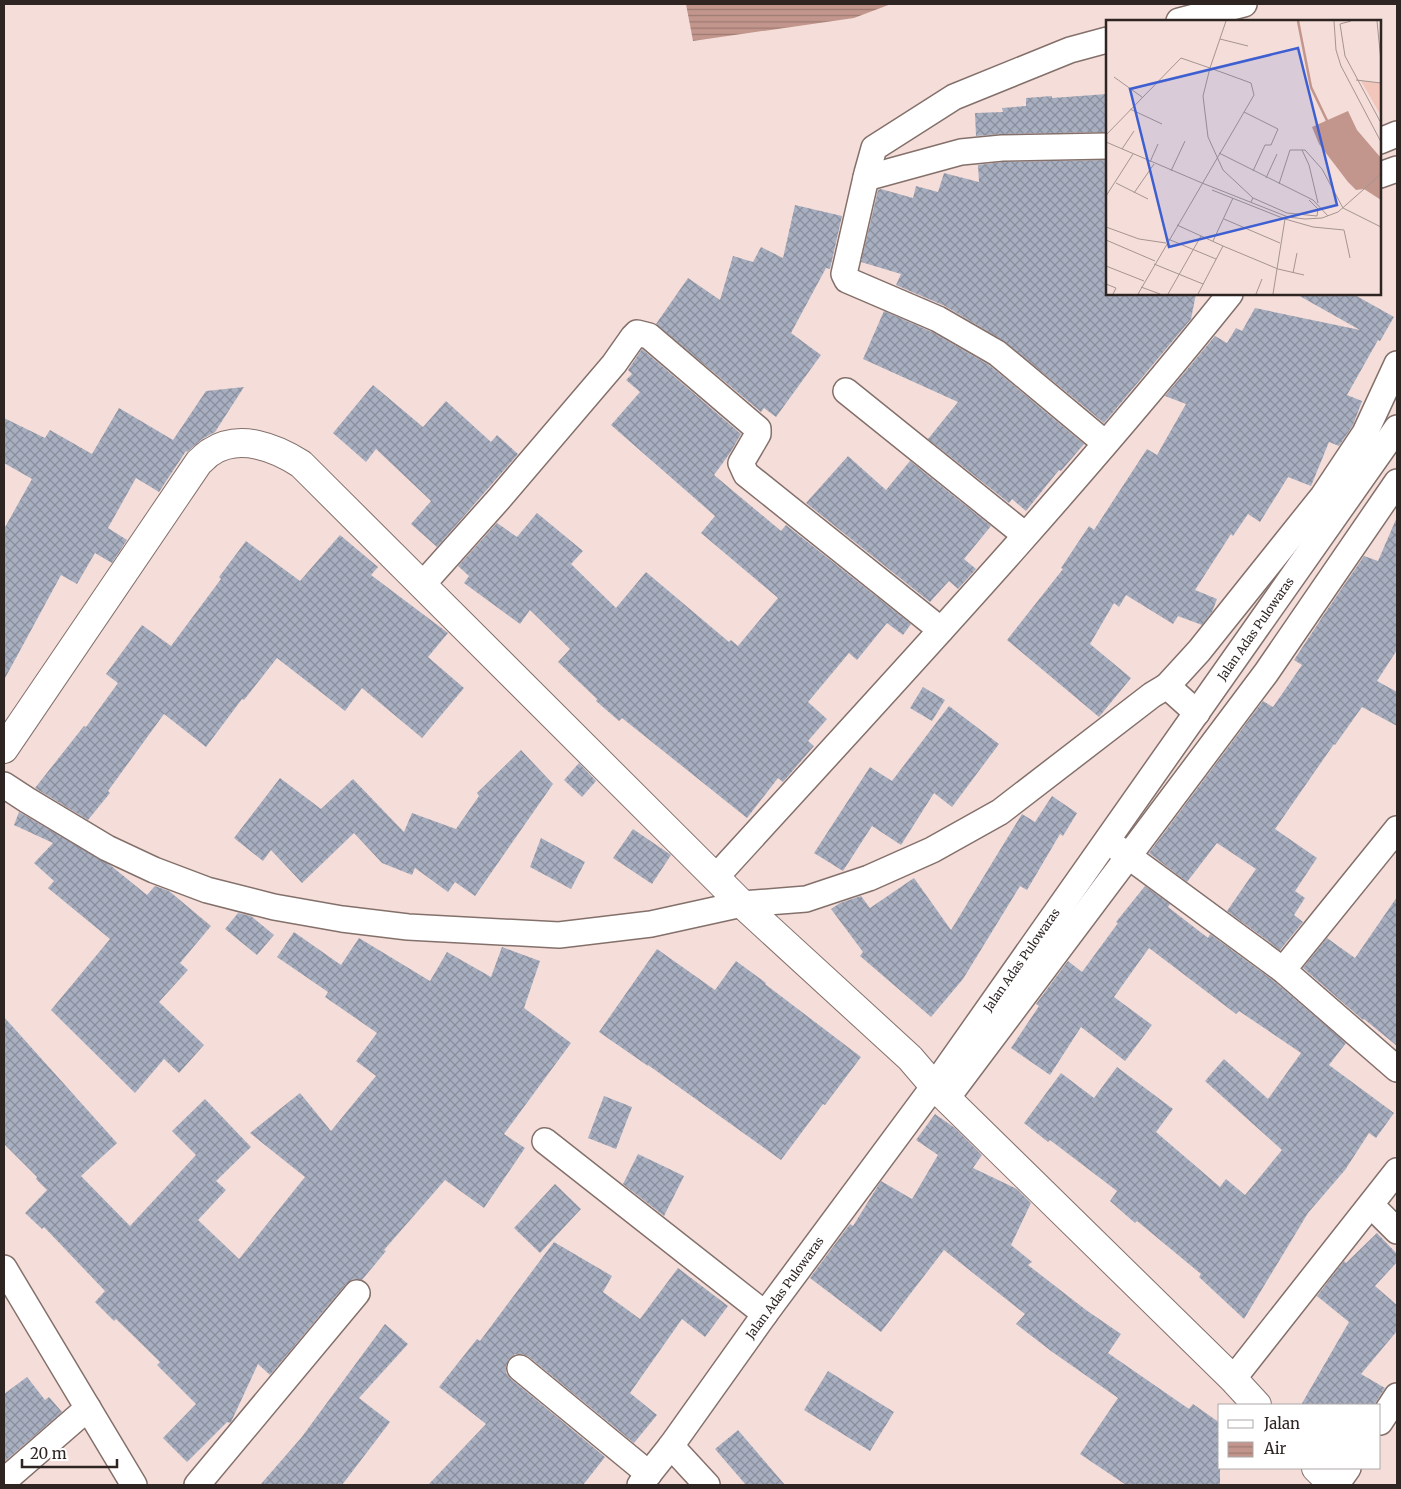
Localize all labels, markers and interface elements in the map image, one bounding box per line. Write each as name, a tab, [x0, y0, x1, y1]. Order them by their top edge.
inset map	[1106, 20, 1381, 295]
street label: Jalan Adas Pulowaras	[1214, 574, 1297, 684]
street label: Jalan Adas Pulowaras	[980, 905, 1063, 1015]
street label: Jalan Adas Pulowaras	[742, 1234, 827, 1343]
legend	[1218, 1404, 1381, 1469]
text: Jalan	[1263, 1414, 1300, 1433]
scale bar	[22, 1436, 118, 1468]
text: Air	[1263, 1439, 1286, 1458]
text: 20 m	[30, 1444, 67, 1463]

